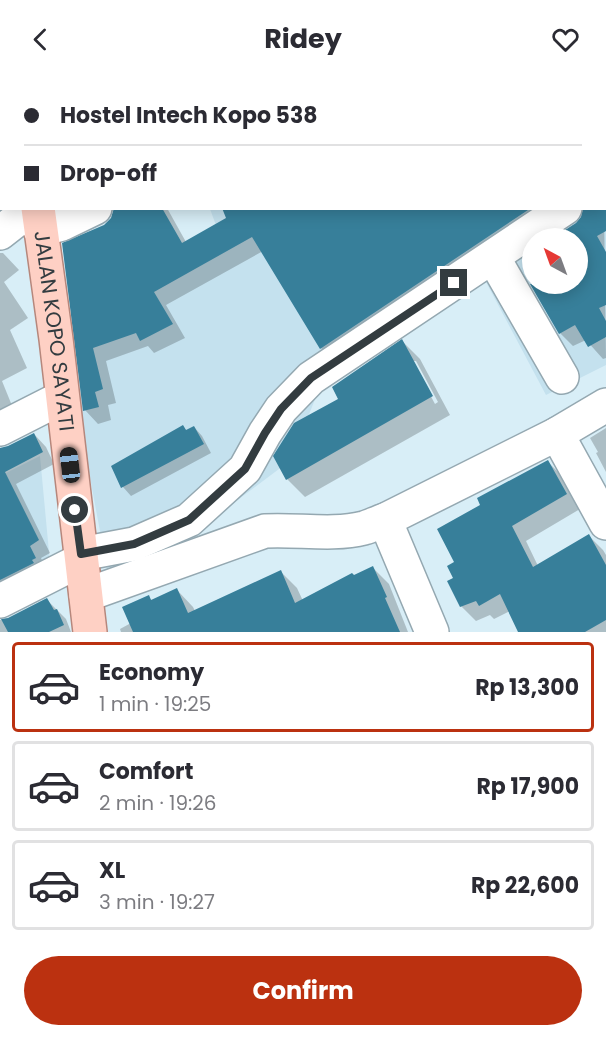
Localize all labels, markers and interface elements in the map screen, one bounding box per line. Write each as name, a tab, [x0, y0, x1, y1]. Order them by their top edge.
text: Ridey	[264, 20, 342, 57]
icon: back	[24, 23, 57, 56]
icon: heart	[549, 23, 582, 56]
text: Hostel Intech Kopo 538	[60, 100, 317, 131]
text: Drop-off	[60, 158, 157, 189]
north arrow	[522, 228, 588, 294]
map controls	[522, 228, 588, 294]
street label: JALAN KOPO SAYATI	[27, 229, 82, 433]
route end	[440, 269, 467, 296]
car	[59, 446, 81, 484]
route start	[61, 496, 88, 523]
text: Economy	[99, 657, 204, 688]
icon: car	[27, 660, 81, 714]
text: Rp 13,300	[475, 672, 579, 703]
text: 1 min · 19:25	[99, 690, 211, 718]
text: Comfort	[99, 756, 193, 787]
icon: car	[27, 759, 81, 813]
text: Rp 17,900	[476, 771, 579, 802]
text: 2 min · 19:26	[99, 789, 217, 817]
text: XL	[99, 855, 125, 886]
icon: car	[27, 858, 81, 912]
text: Rp 22,600	[471, 870, 579, 901]
text: 3 min · 19:27	[99, 888, 215, 916]
button: Confirm	[24, 956, 582, 1025]

